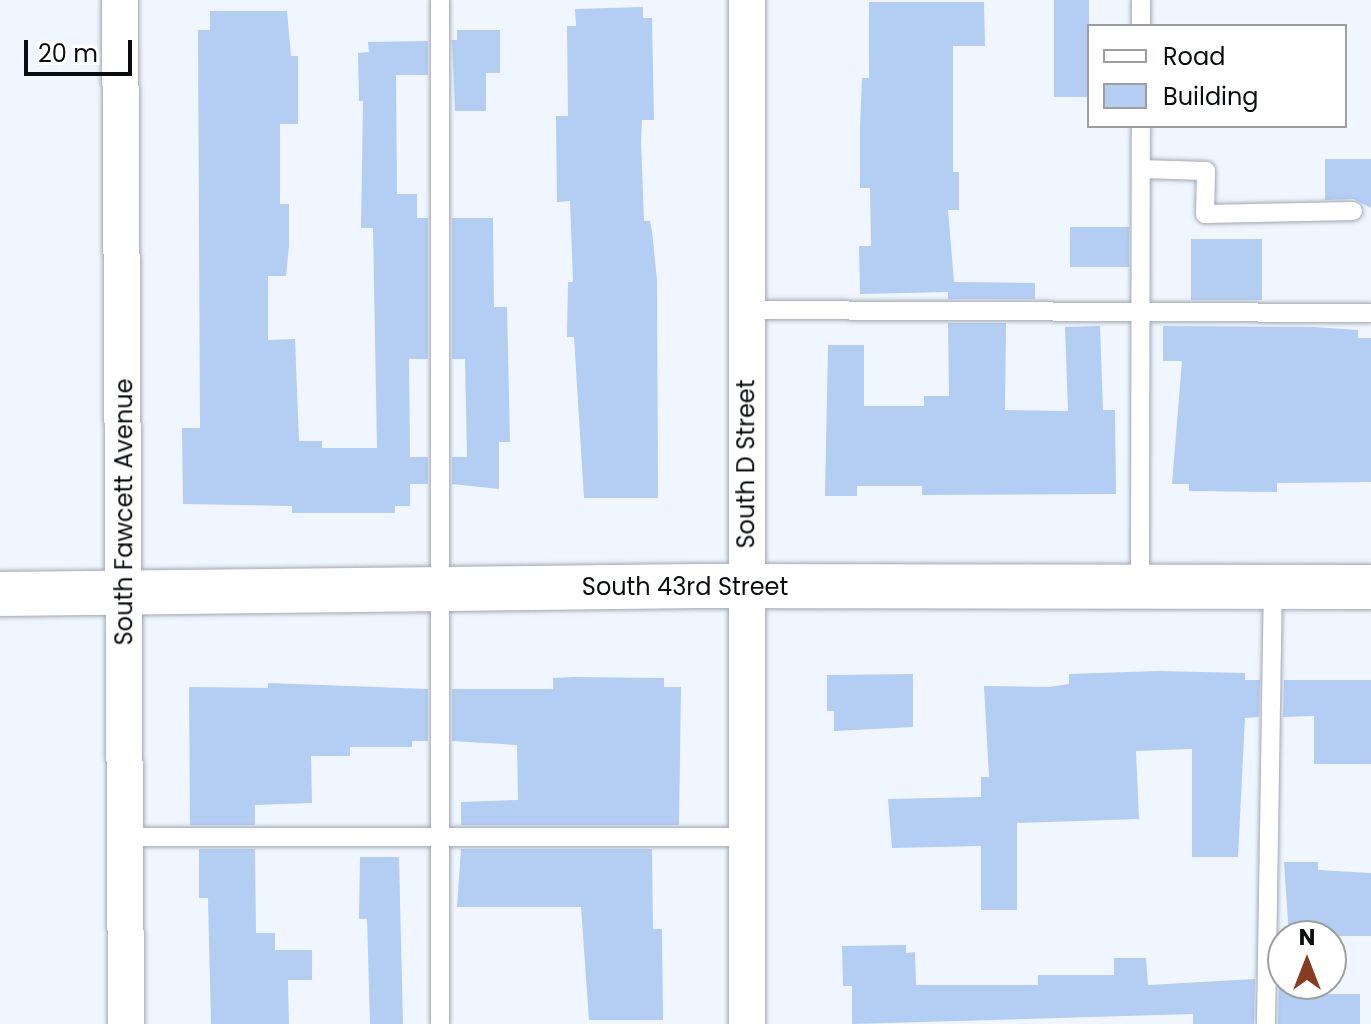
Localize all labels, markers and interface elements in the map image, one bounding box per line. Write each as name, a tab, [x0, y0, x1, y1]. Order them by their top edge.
scale bar	[28, 24, 136, 74]
legend	[1087, 24, 1347, 128]
text: 20 m	[38, 37, 98, 70]
text: Road	[1163, 40, 1225, 73]
text: Building	[1163, 80, 1259, 113]
street label: South Fawcett Avenue	[110, 379, 138, 645]
street label: South D Street	[732, 380, 760, 548]
street label: South 43rd Street	[582, 573, 788, 601]
north arrow	[1267, 920, 1347, 1000]
text: N	[1299, 922, 1315, 953]

